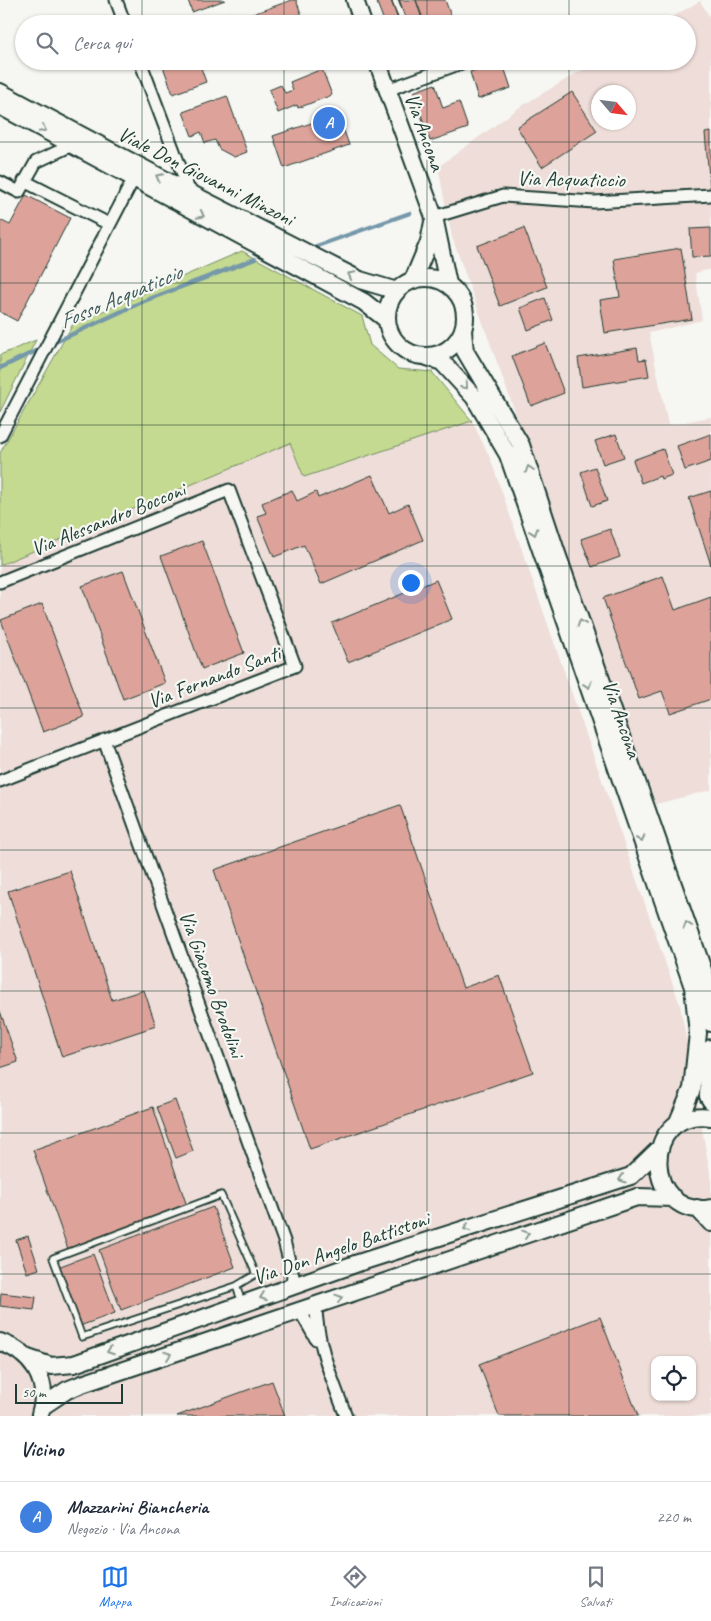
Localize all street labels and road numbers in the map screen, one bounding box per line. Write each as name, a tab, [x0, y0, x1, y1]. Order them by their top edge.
street label: Via Ancona	[399, 90, 452, 176]
street label: Viale Don Giovanni Minzoni	[114, 120, 301, 233]
street label: Via Acquaticcio	[517, 165, 627, 193]
street label: Via Alessandro Bocconi	[27, 475, 192, 562]
street label: Via Fernando Santi	[144, 639, 287, 714]
street label: Via Ancona	[597, 677, 648, 763]
street label: Via Giacomo Brodolini	[173, 907, 252, 1064]
street label: Via Don Angelo Battistoni	[249, 1205, 435, 1290]

